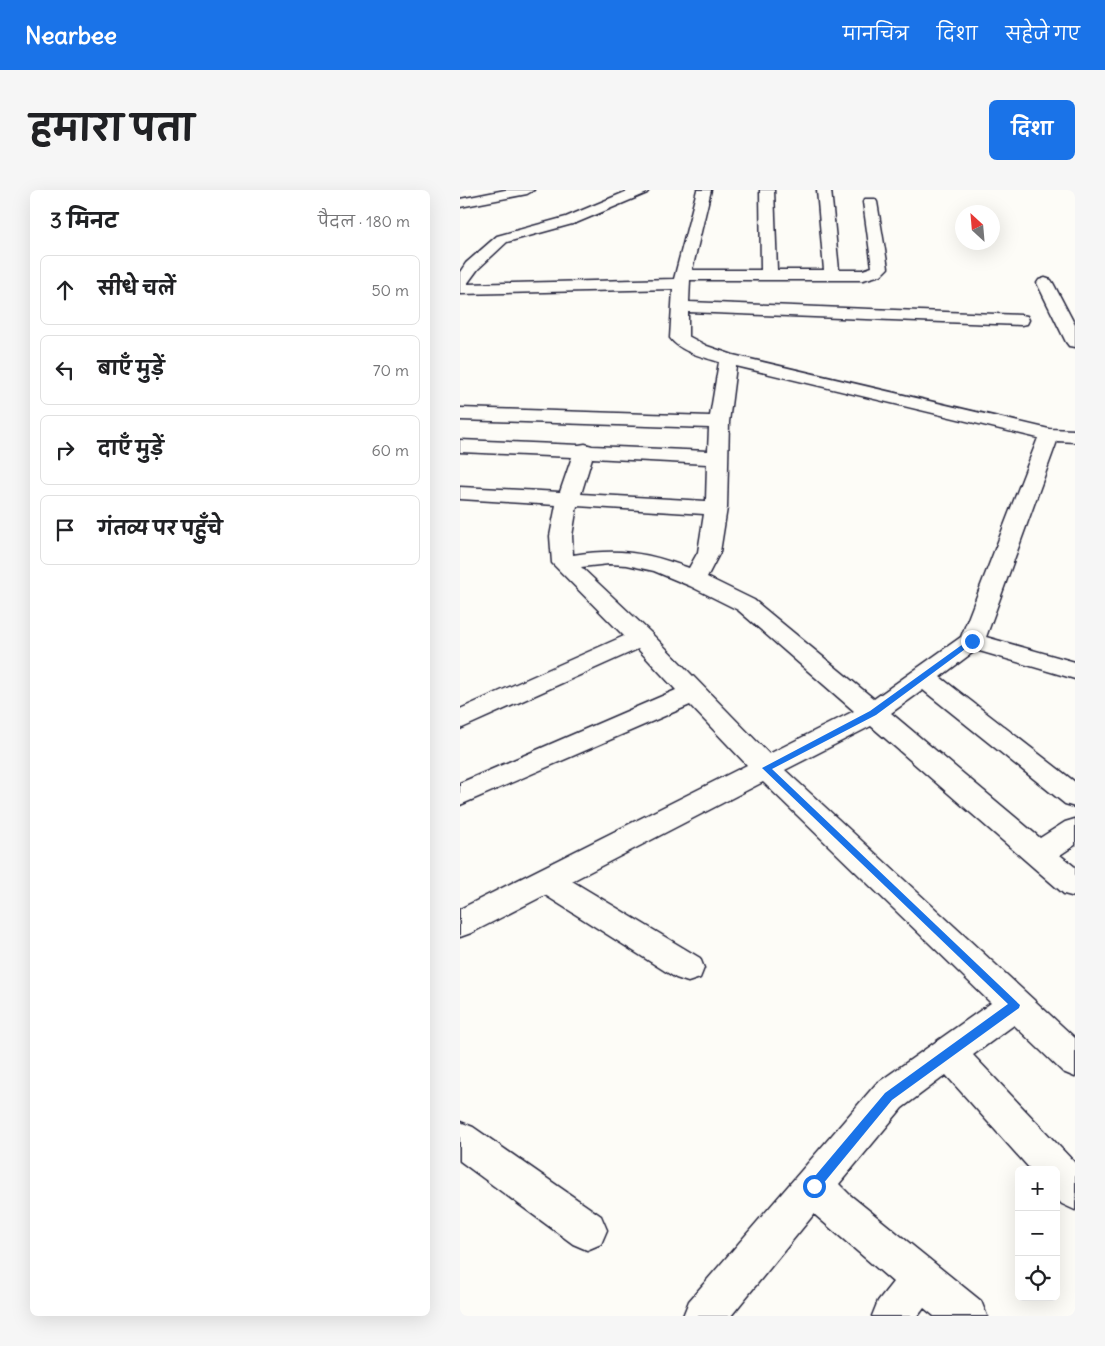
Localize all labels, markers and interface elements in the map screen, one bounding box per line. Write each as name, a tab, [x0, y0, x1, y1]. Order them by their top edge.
text: Nearbee	[25, 20, 117, 50]
text: मानचित्र	[843, 22, 909, 45]
text: दिशा	[937, 22, 978, 45]
text: सहेजे गए	[1006, 22, 1080, 45]
button: दिशा	[989, 100, 1075, 160]
text: हमारा पता	[30, 105, 194, 149]
north arrow	[955, 205, 1000, 250]
text: 3 मिनट	[50, 207, 118, 234]
text: पैदल · 180 m	[318, 211, 410, 231]
icon: ahead	[51, 276, 79, 304]
text: सीधे चलें	[98, 276, 175, 300]
text: 50 m	[371, 280, 409, 300]
icon: left	[51, 356, 79, 384]
text: बाएँ मुड़ें	[98, 356, 164, 380]
text: 70 m	[373, 360, 409, 380]
icon: right	[51, 436, 79, 464]
text: दाएँ मुड़ें	[98, 436, 164, 460]
text: 60 m	[371, 440, 409, 460]
icon: arrive	[51, 516, 79, 544]
text: गंतव्य पर पहुँचे	[98, 516, 223, 540]
route end	[961, 630, 984, 653]
map controls	[1015, 1166, 1060, 1301]
button: +	[1015, 1166, 1060, 1211]
route start	[803, 1175, 826, 1198]
button: −	[1015, 1211, 1060, 1256]
button: locate	[1015, 1256, 1060, 1301]

